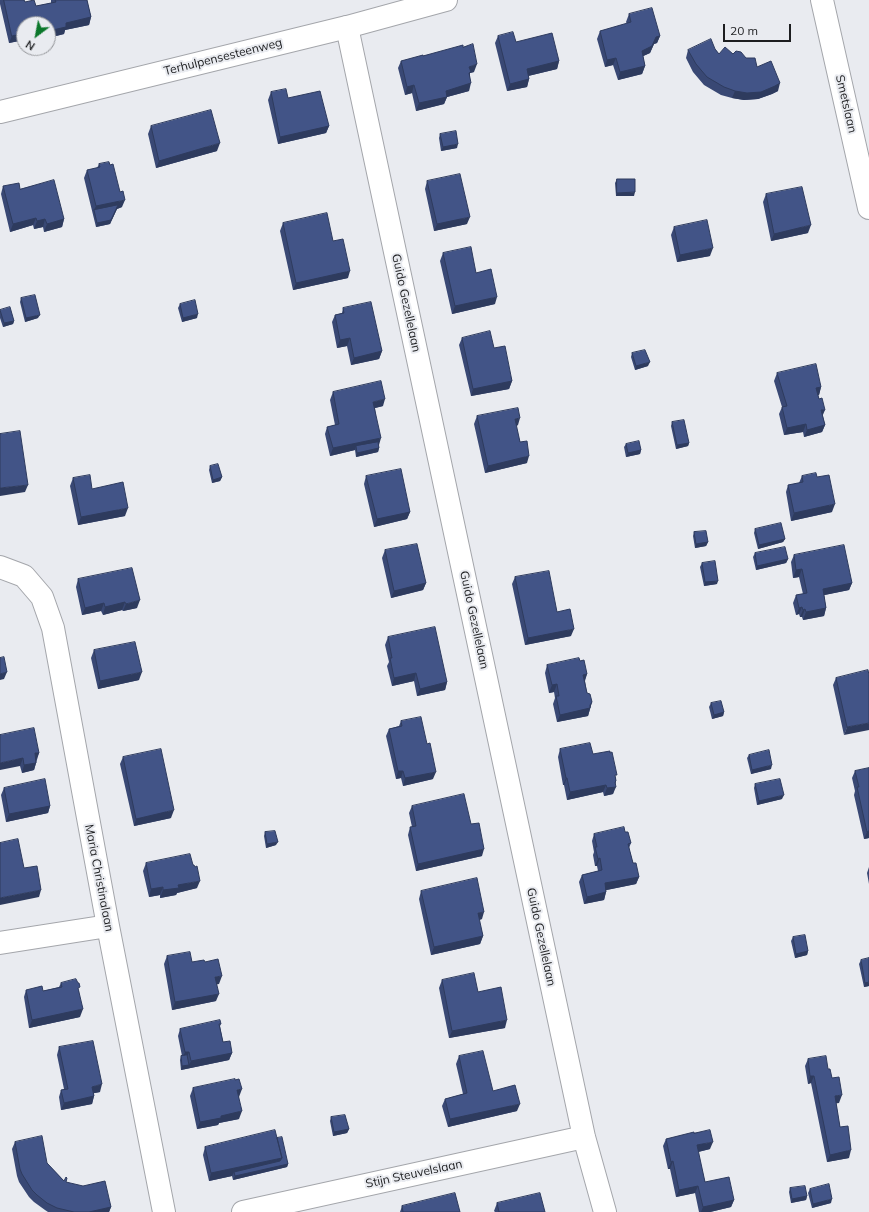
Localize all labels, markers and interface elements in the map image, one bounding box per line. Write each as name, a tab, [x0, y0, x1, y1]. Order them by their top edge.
north arrow	[16, 16, 56, 56]
scale bar	[725, 16, 793, 42]
text: 20 m	[730, 23, 758, 38]
street label: Terhulpensesteenweg	[162, 35, 284, 79]
text: N	[23, 37, 37, 53]
street label: Smetslaan	[832, 74, 860, 134]
street label: Guido Gezellelaan	[389, 253, 423, 353]
street label: Guido Gezellelaan	[457, 570, 491, 670]
street label: Maria Christinalaan	[82, 823, 116, 933]
street label: Guido Gezellelaan	[524, 887, 558, 987]
street label: Stijn Steuvelslaan	[364, 1157, 464, 1191]

